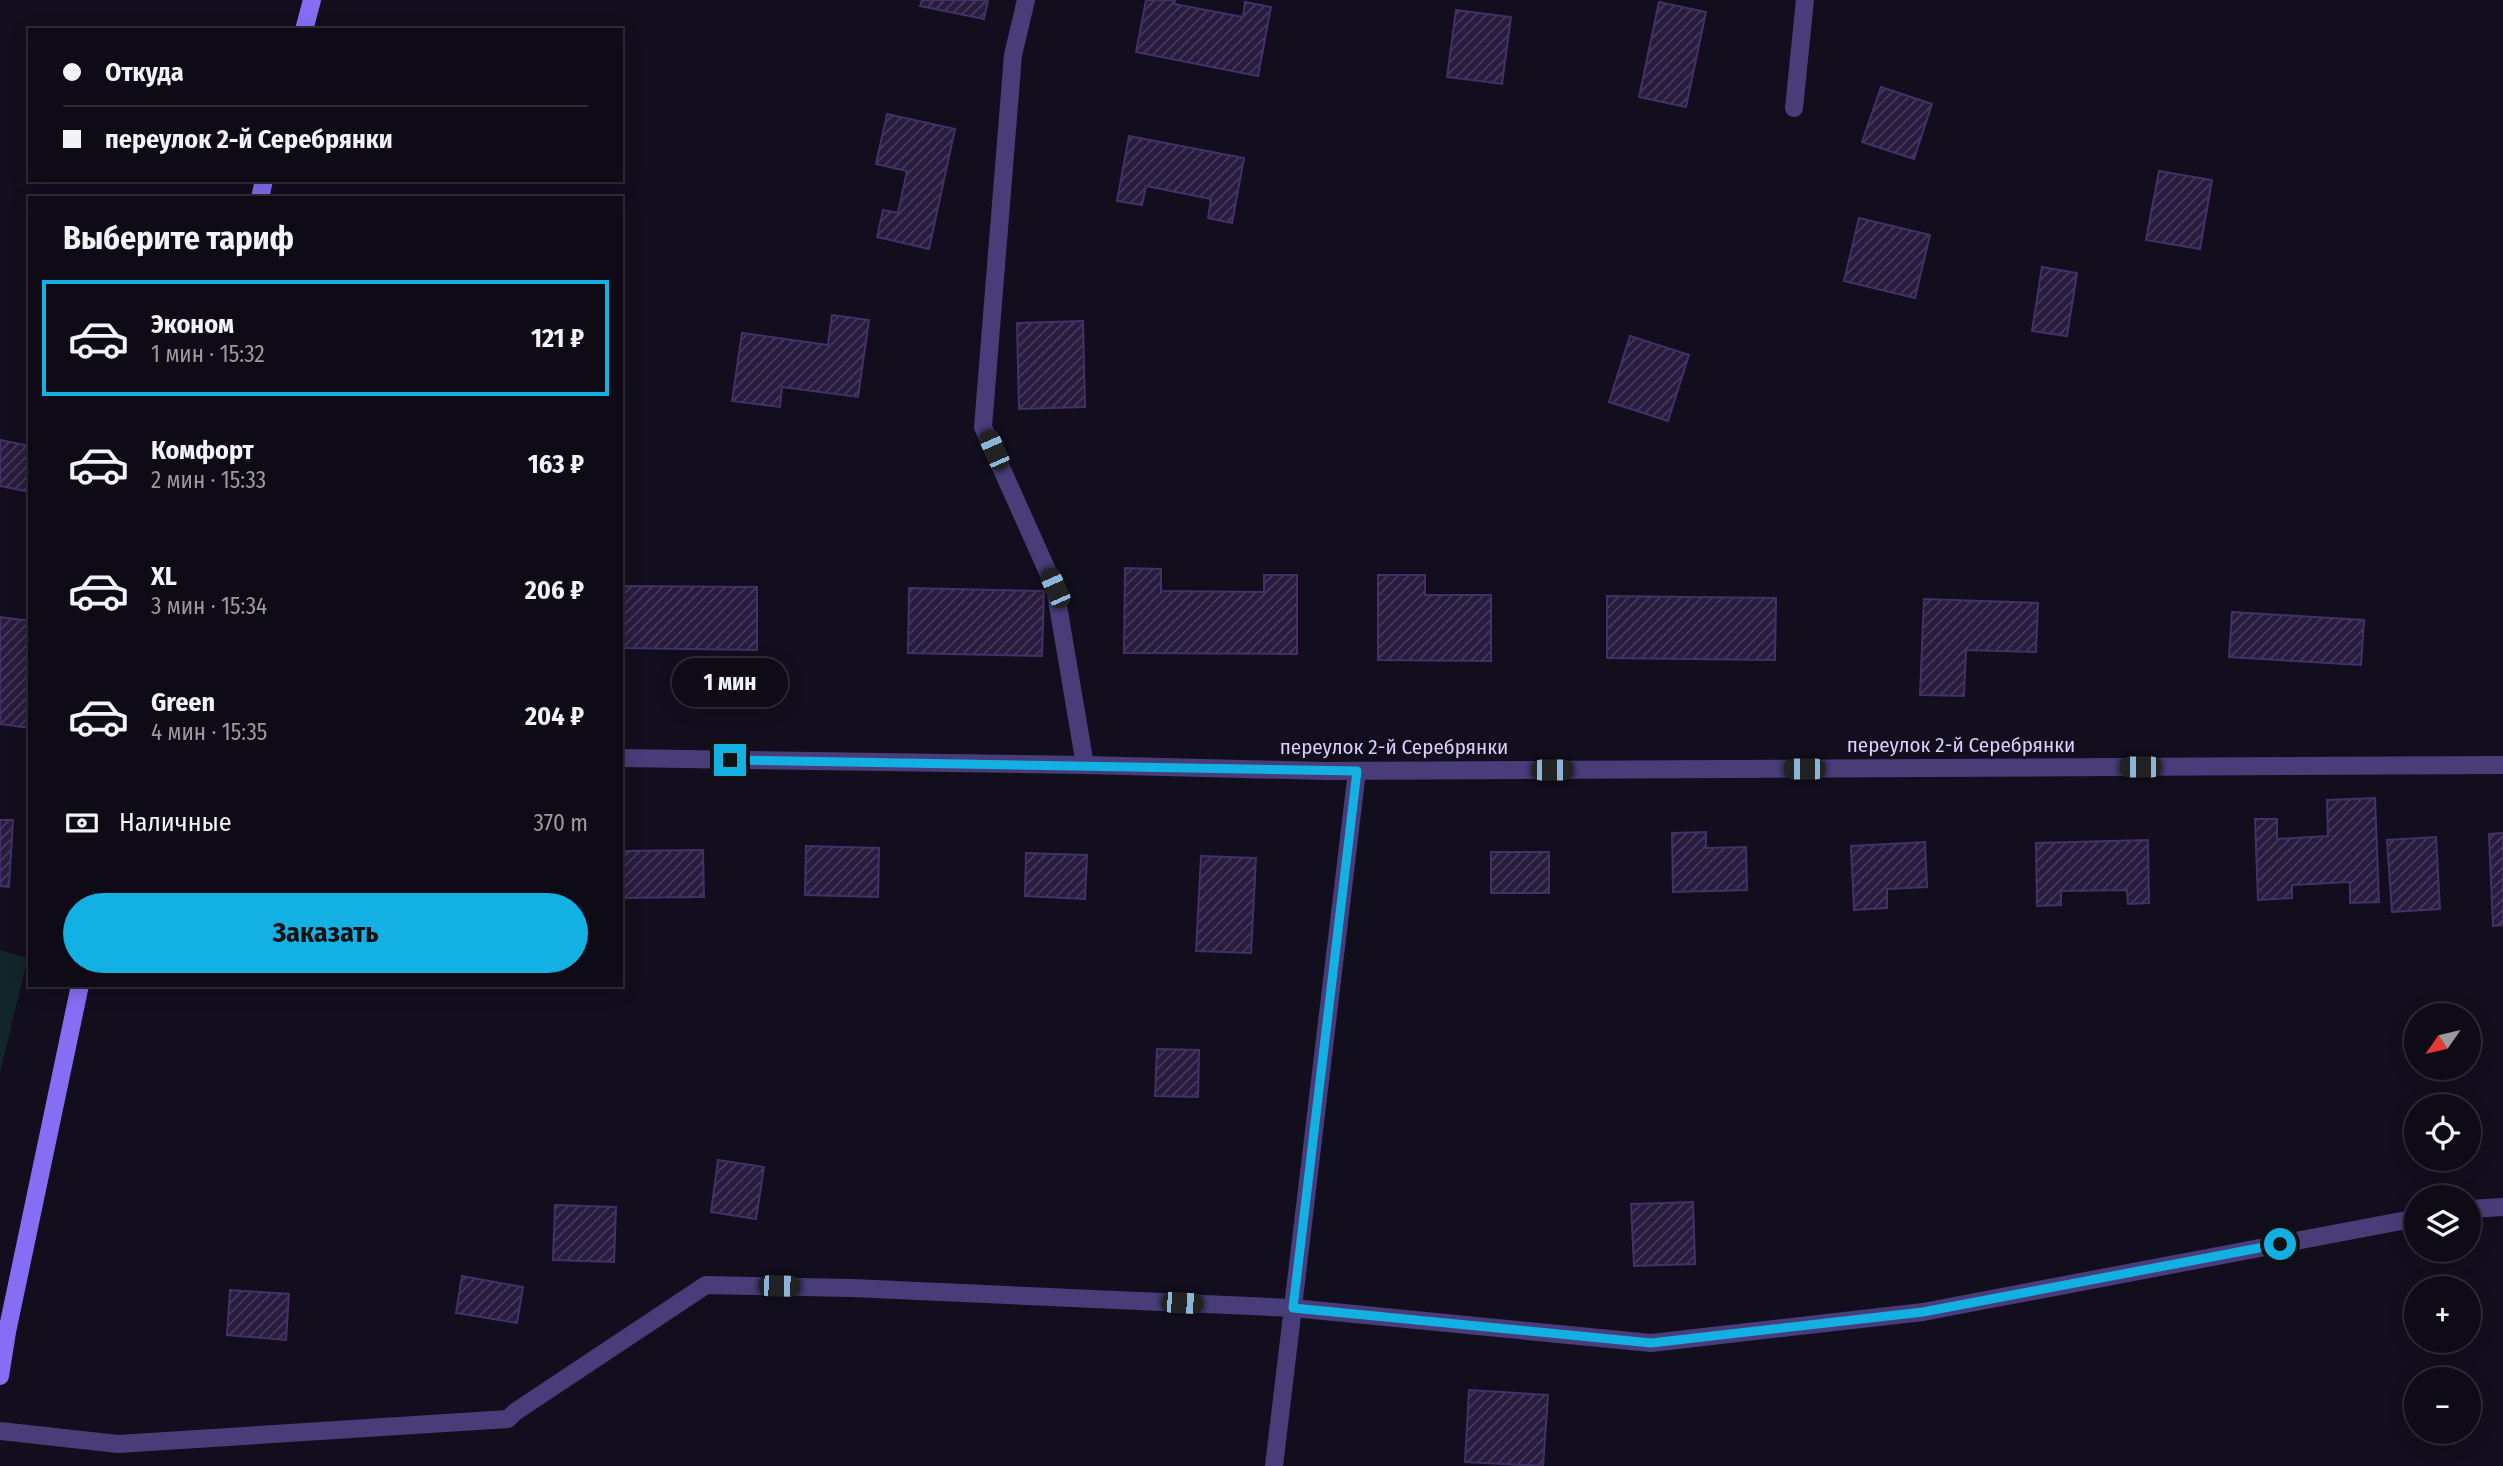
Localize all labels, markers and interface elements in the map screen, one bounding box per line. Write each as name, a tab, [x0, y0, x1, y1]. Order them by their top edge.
text: Откуда	[105, 57, 184, 88]
text: переулок 2-й Серебрянки	[105, 124, 393, 155]
text: Выберите тариф	[63, 219, 294, 257]
icon: car	[67, 307, 130, 370]
text: Эконом	[151, 309, 234, 340]
text: 121 ₽	[531, 323, 584, 354]
text: 1 мин · 15:32	[151, 340, 265, 368]
car	[976, 427, 1013, 473]
icon: car	[67, 433, 130, 496]
text: Комфорт	[151, 435, 254, 466]
text: 163 ₽	[528, 449, 584, 480]
text: 2 мин · 15:33	[151, 466, 266, 494]
icon: car	[67, 559, 130, 622]
text: XL	[151, 561, 177, 592]
car	[1037, 565, 1074, 611]
text: 206 ₽	[525, 575, 584, 606]
text: 3 мин · 15:34	[151, 592, 267, 620]
callout: 1 мин	[672, 658, 788, 708]
text: 1 мин	[703, 668, 757, 696]
icon: car	[67, 685, 130, 748]
text: Green	[151, 687, 215, 718]
text: 204 ₽	[525, 701, 584, 732]
text: 4 мин · 15:35	[151, 718, 267, 746]
street label: переулок 2-й Серебрянки	[1847, 732, 2075, 758]
street label: переулок 2-й Серебрянки	[1280, 734, 1508, 760]
route end	[714, 744, 746, 776]
car	[2120, 757, 2162, 778]
car	[1784, 759, 1826, 780]
car	[1532, 760, 1574, 781]
icon: cash	[63, 804, 101, 842]
text: Наличные	[119, 807, 232, 838]
text: 370 m	[534, 809, 588, 837]
button: Заказать	[63, 893, 588, 973]
north arrow	[2404, 1003, 2482, 1080]
map controls	[2404, 1003, 2481, 1444]
button: locate	[2404, 1094, 2481, 1171]
button: layers	[2404, 1185, 2481, 1262]
route start	[2264, 1228, 2296, 1260]
car	[758, 1275, 801, 1297]
button: +	[2404, 1276, 2481, 1353]
car	[1161, 1291, 1204, 1315]
button: −	[2404, 1367, 2481, 1444]

